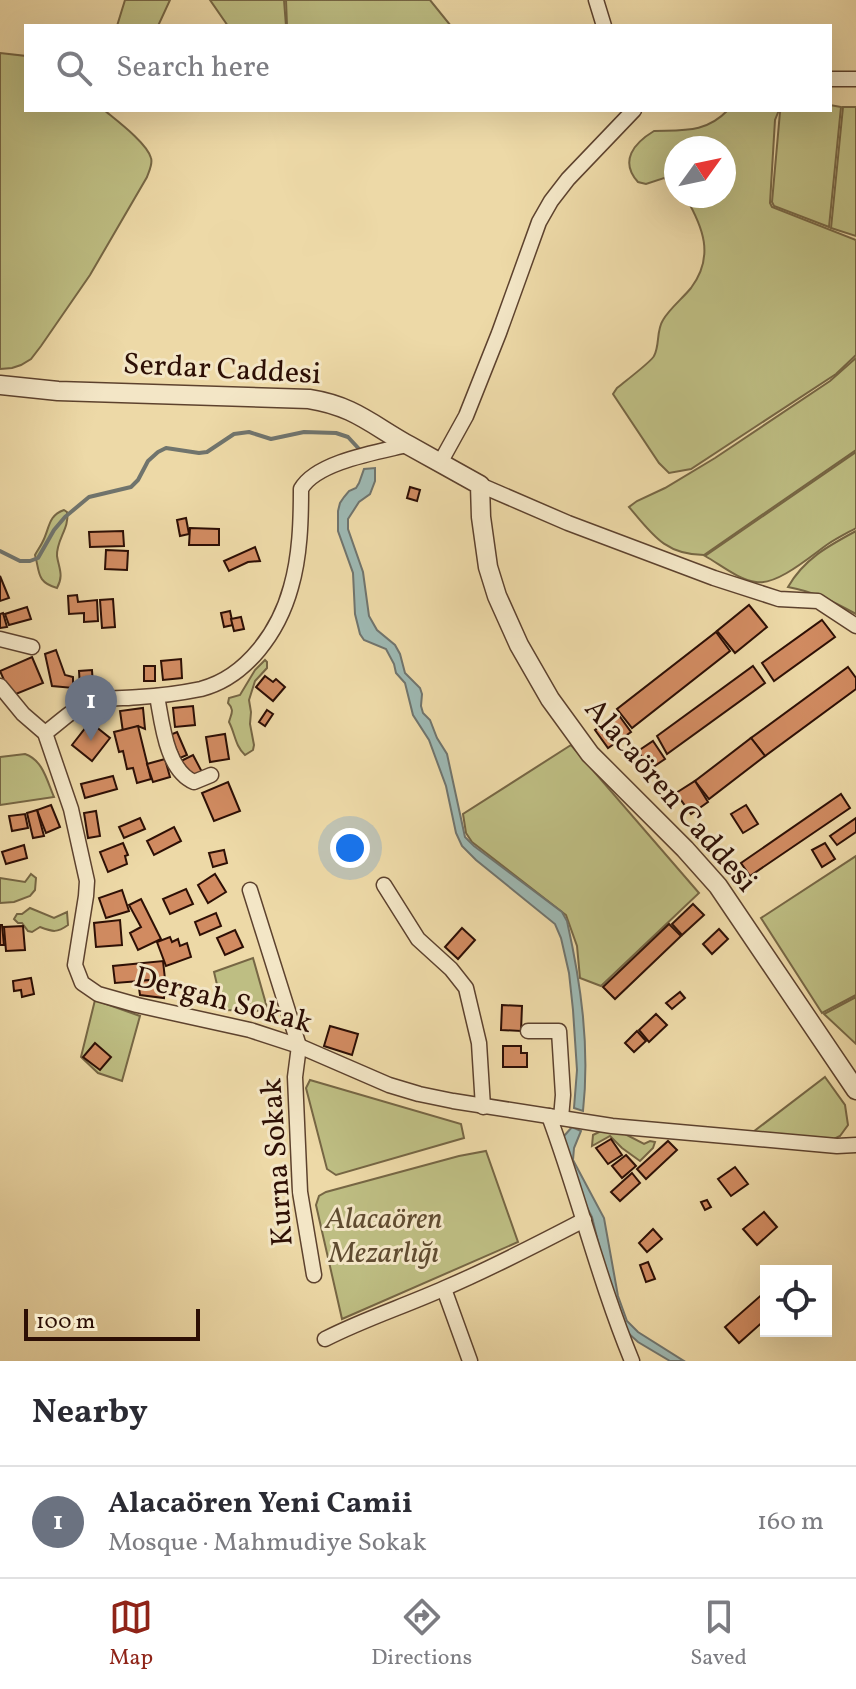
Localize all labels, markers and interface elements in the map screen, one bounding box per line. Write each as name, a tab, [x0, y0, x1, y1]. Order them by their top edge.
search box	[24, 24, 832, 112]
icon: search	[52, 46, 96, 90]
text: Search here	[116, 47, 270, 89]
north arrow	[664, 136, 736, 208]
street label: Serdar Caddesi	[122, 344, 322, 396]
pin: 1	[65, 675, 117, 741]
street label: Alacaören Caddesi	[574, 690, 766, 902]
your location	[330, 828, 370, 868]
street label: Dergah Sokak	[129, 957, 317, 1045]
street label: Kurna Sokak	[251, 1076, 305, 1248]
park label: Alacaören Mezarlığı	[324, 1199, 443, 1275]
map controls	[760, 1265, 832, 1337]
button: locate	[760, 1265, 832, 1337]
scale bar	[24, 1305, 200, 1341]
text: 100 m	[36, 1307, 95, 1338]
text: Nearby	[32, 1390, 148, 1437]
text: Alacaören Yeni Camii	[108, 1483, 412, 1525]
text: 1	[53, 1504, 63, 1540]
text: 160 m	[757, 1504, 824, 1540]
text: Mosque · Mahmudiye Sokak	[108, 1525, 427, 1561]
tab: Map	[109, 1595, 153, 1674]
tab: Directions	[371, 1595, 472, 1674]
tab: Saved	[690, 1595, 747, 1674]

